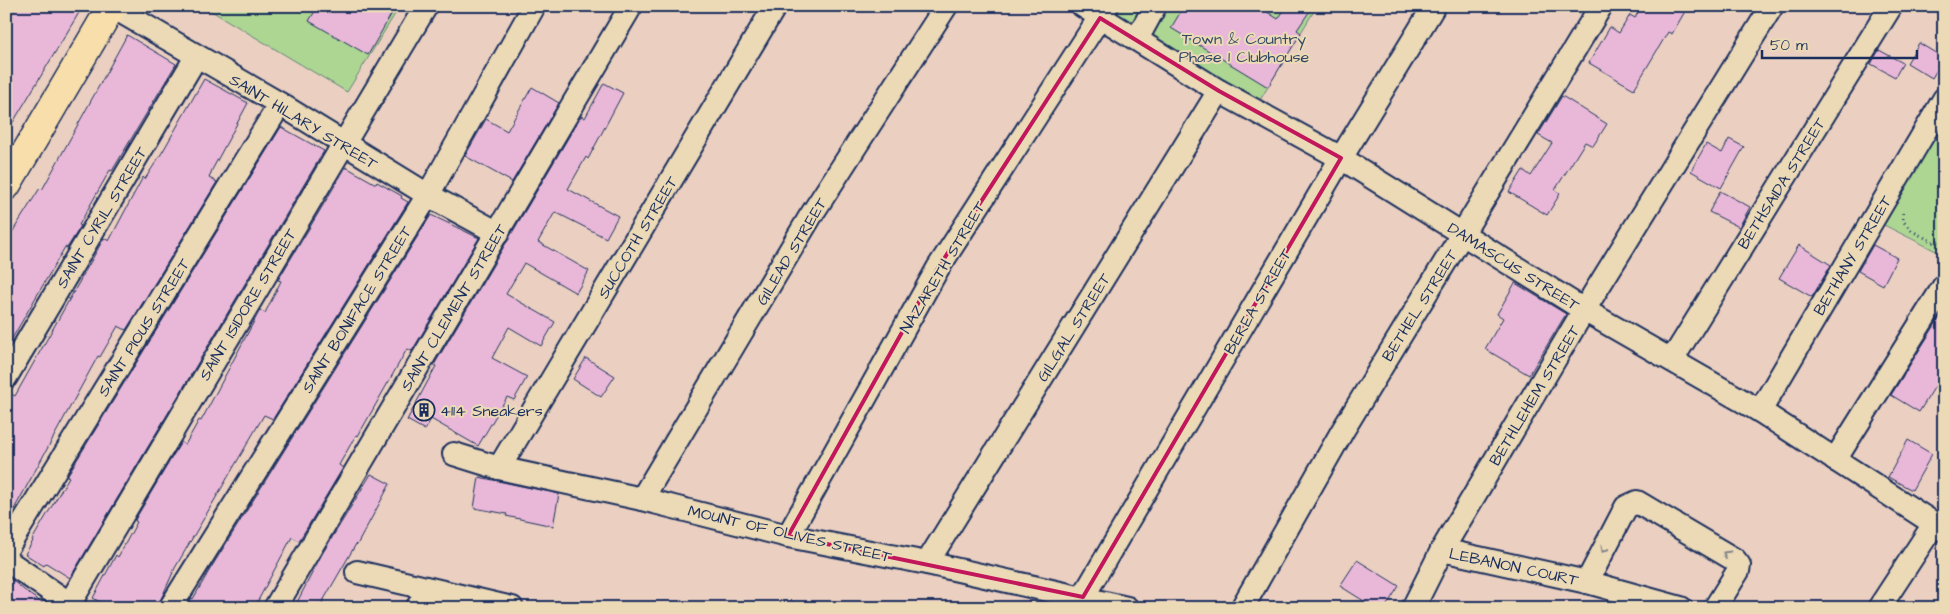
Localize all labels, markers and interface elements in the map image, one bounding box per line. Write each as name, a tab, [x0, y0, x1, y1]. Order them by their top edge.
park label: Town & Country Phase 1 Clubhouse	[1179, 28, 1310, 68]
scale bar	[1762, 28, 1918, 60]
text: 50 m	[1770, 35, 1808, 56]
street label: SAINT HILARY STREET	[225, 69, 382, 175]
street label: BETHSAIDA STREET	[1732, 114, 1831, 253]
street label: SAINT CYRIL STREET	[51, 143, 153, 292]
street label: SUCCOTH STREET	[593, 172, 683, 303]
street label: BETHANY STREET	[1808, 191, 1897, 320]
street label: GILEAD STREET	[751, 194, 833, 309]
street label: NAZARETH STREET	[895, 197, 991, 338]
street label: DAMASCUS STREET	[1443, 217, 1584, 316]
street label: SAINT CLEMENT STREET	[395, 220, 512, 395]
street label: SAINT BONIFACE STREET	[296, 222, 417, 397]
street label: SAINT ISIDORE STREET	[194, 224, 302, 385]
street label: BEREA STREET	[1219, 244, 1297, 359]
street label: BETHEL STREET	[1377, 245, 1463, 366]
street label: SAINT PIOUS STREET	[92, 254, 195, 401]
street label: GILGAL STREET	[1032, 269, 1116, 386]
street label: BETHLEHEM STREET	[1484, 321, 1586, 470]
building icon: 4114 Sneakers	[412, 398, 436, 422]
place label: 4114 Sneakers	[440, 400, 543, 422]
street label: MOUNT OF OLIVES STREET	[686, 500, 894, 568]
street label: LEBANON COURT	[1447, 543, 1581, 591]
one-way arrow	[1600, 544, 1610, 553]
one-way arrow	[1723, 551, 1732, 561]

